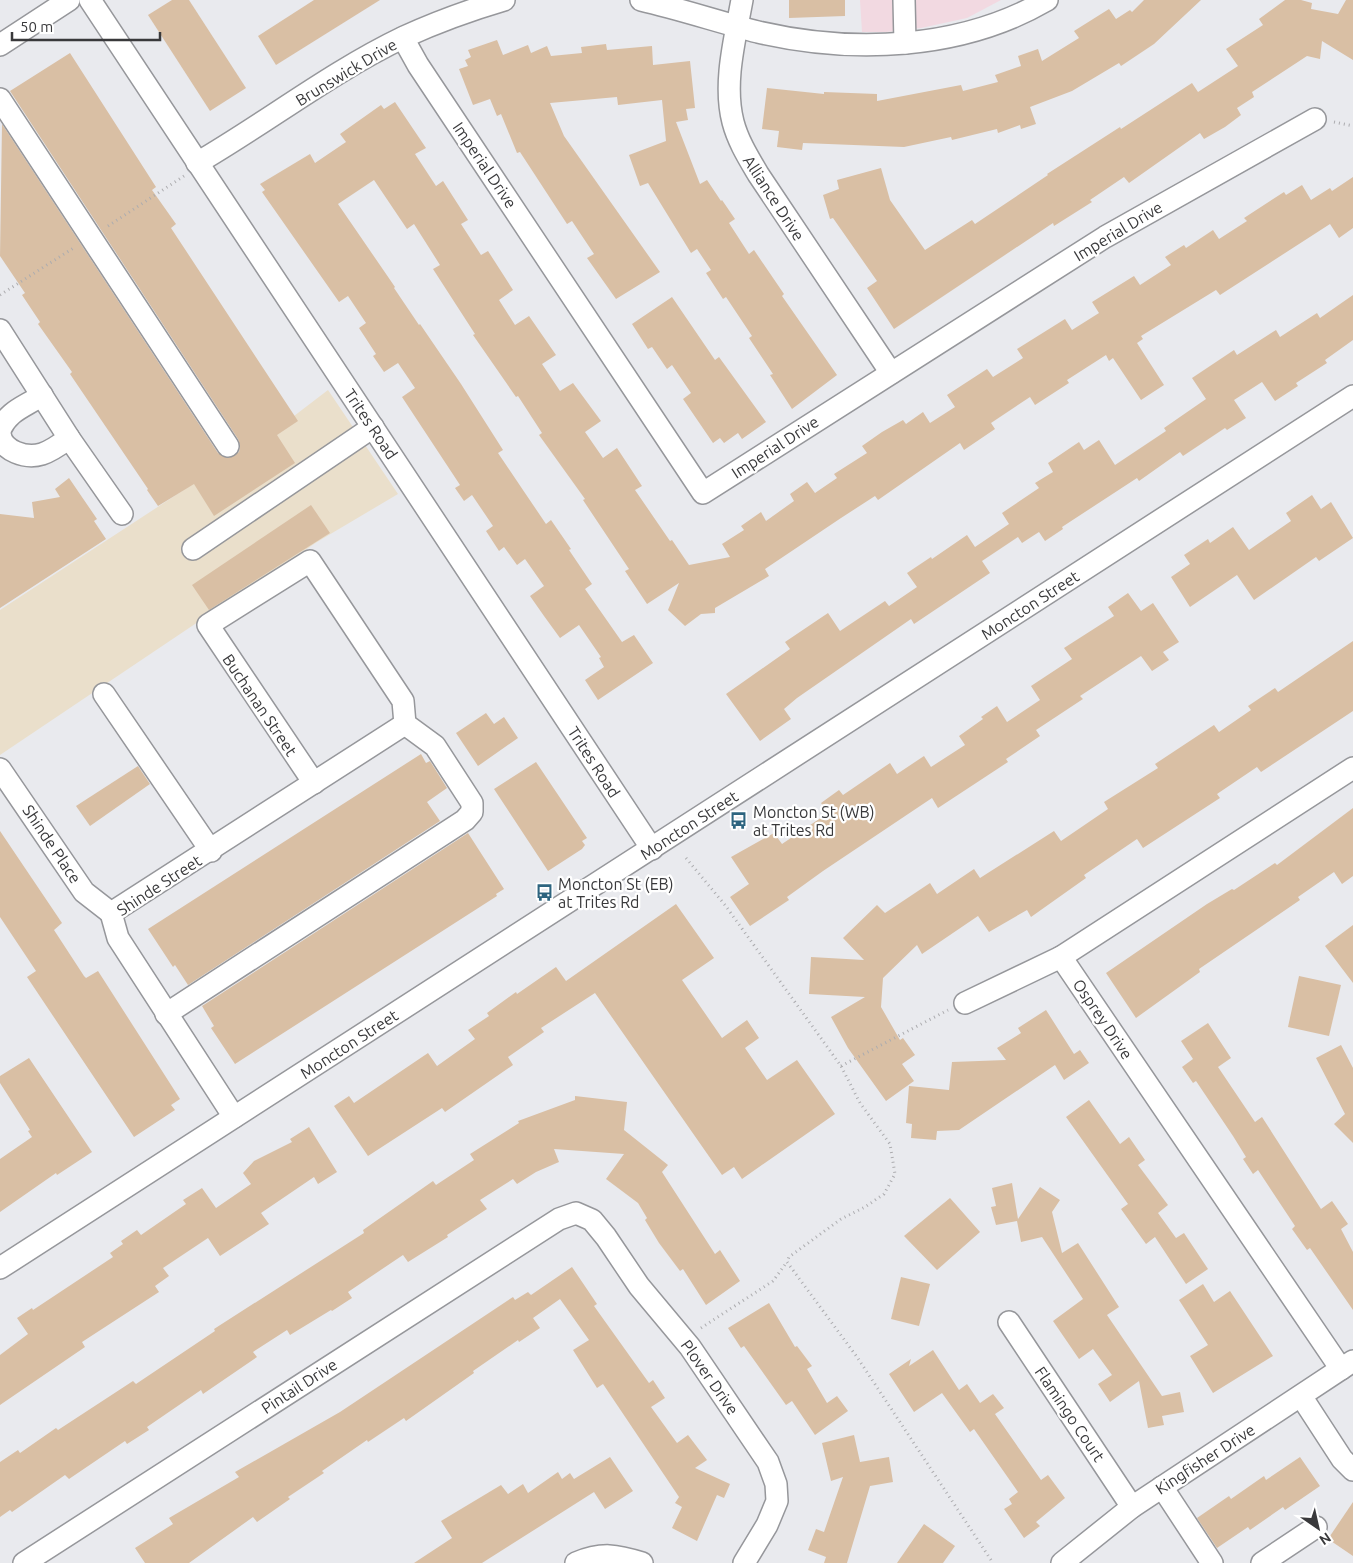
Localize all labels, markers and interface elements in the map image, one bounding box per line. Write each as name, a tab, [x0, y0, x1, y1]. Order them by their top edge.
scale bar	[12, 10, 160, 42]
text: 50 m	[20, 18, 53, 35]
street label: Brunswick Drive	[292, 35, 400, 109]
street label: Imperial Drive	[450, 119, 520, 211]
street label: Alliance Drive	[740, 152, 808, 244]
street label: Imperial Drive	[1071, 198, 1165, 264]
street label: Trites Road	[341, 385, 401, 463]
street label: Imperial Drive	[728, 412, 822, 482]
street label: Moncton Street	[978, 566, 1083, 643]
street label: Buchanan Street	[219, 651, 301, 760]
street label: Trites Road	[564, 723, 624, 801]
street label: Moncton Street	[637, 786, 742, 863]
street label: Shinde Place	[19, 801, 85, 887]
place label: Moncton St (WB) at Trites Rd	[753, 803, 874, 839]
bus stop icon: Moncton St (WB) at Trites Rd	[729, 811, 749, 831]
street label: Shinde Street	[113, 851, 205, 919]
place label: Moncton St (EB) at Trites Rd	[558, 875, 674, 911]
bus stop icon: Moncton St (EB) at Trites Rd	[534, 883, 554, 903]
street label: Osprey Drive	[1070, 975, 1136, 1063]
street label: Moncton Street	[297, 1005, 402, 1082]
street label: Plover Drive	[678, 1336, 742, 1418]
street label: Pintail Drive	[258, 1355, 340, 1417]
street label: Flamingo Court	[1032, 1363, 1109, 1465]
street label: Kingfisher Drive	[1152, 1420, 1258, 1498]
north arrow	[1293, 1503, 1343, 1553]
text: N	[1316, 1529, 1334, 1548]

